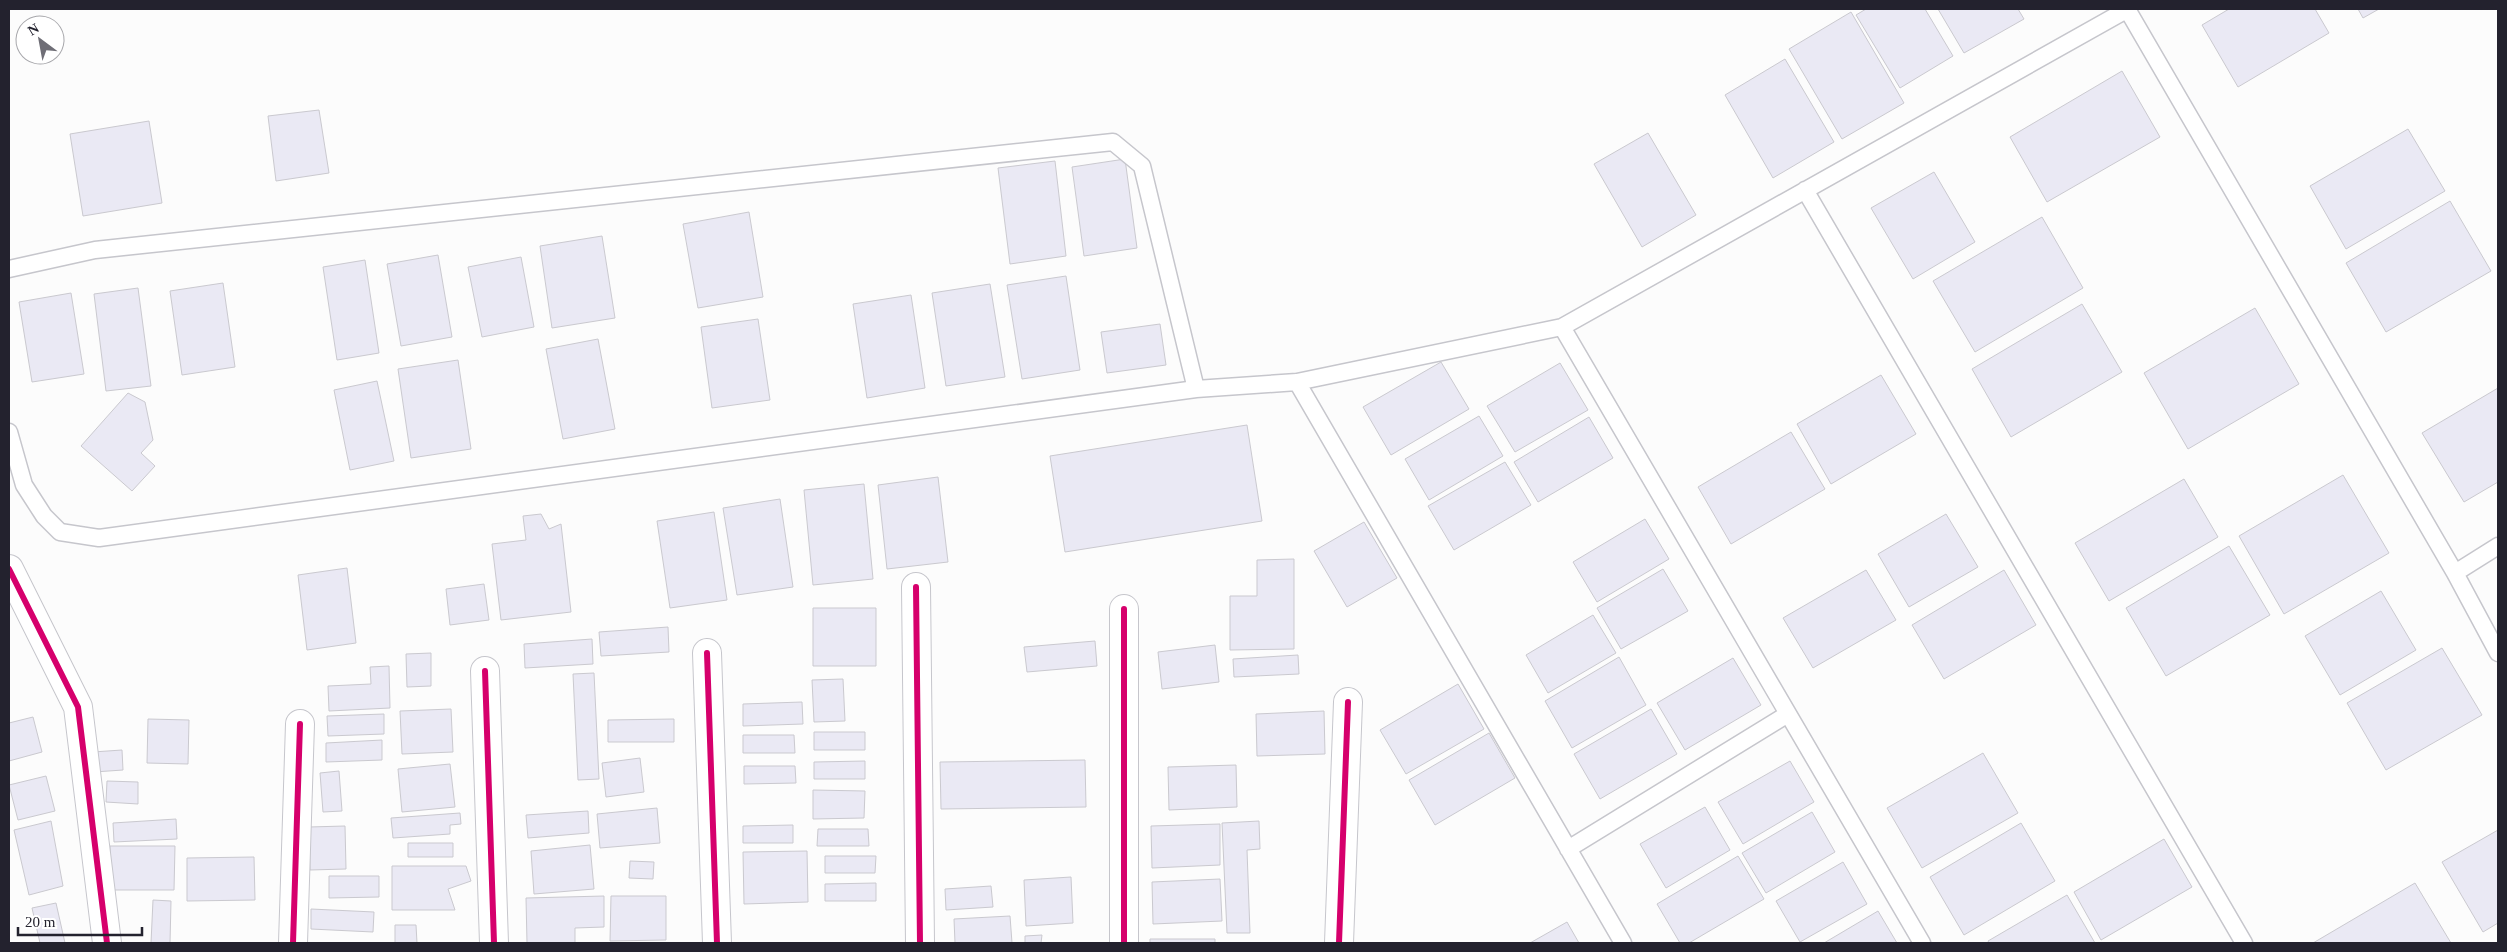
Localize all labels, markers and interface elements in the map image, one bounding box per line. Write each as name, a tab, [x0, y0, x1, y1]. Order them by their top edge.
north arrow	[15, 15, 65, 65]
text: N	[25, 20, 42, 38]
scale bar	[18, 904, 141, 936]
text: 20 m	[25, 914, 56, 930]

